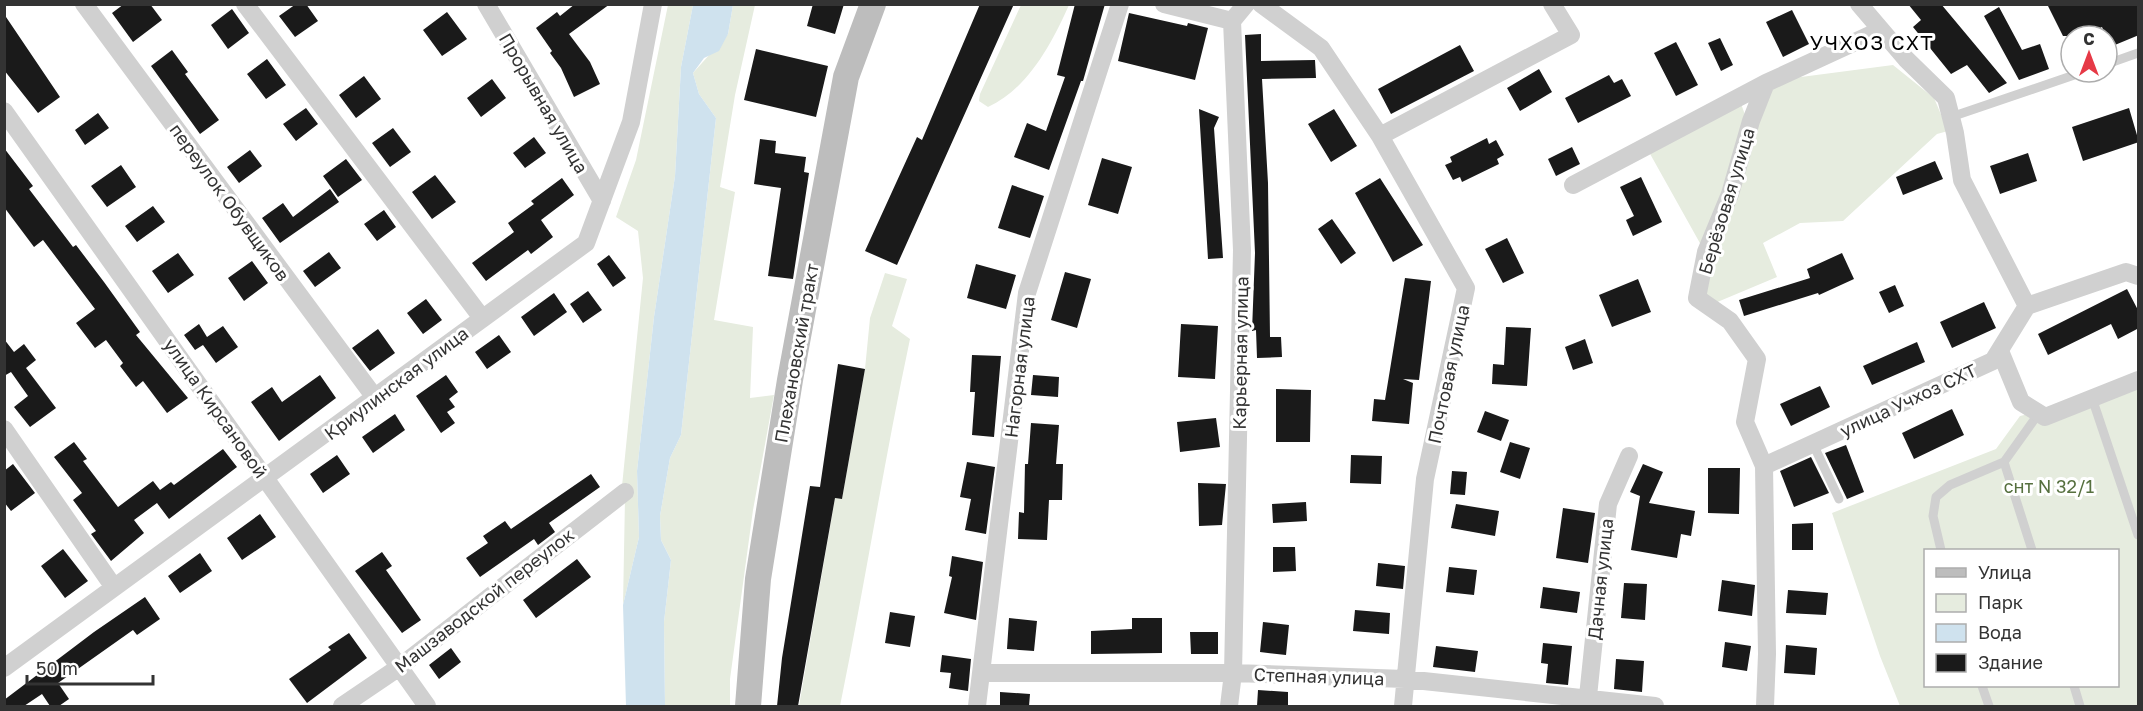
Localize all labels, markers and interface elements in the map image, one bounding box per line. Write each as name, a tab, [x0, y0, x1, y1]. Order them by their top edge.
north arrow	[2059, 24, 2119, 84]
street label: Прорывная улица	[495, 29, 593, 177]
text: С	[2083, 29, 2095, 49]
district label: УЧХОЗ СХТ	[1810, 30, 1934, 54]
street label: переулок Обувщиков	[165, 119, 295, 285]
street label: Берёзовая улица	[1693, 125, 1759, 277]
street label: Плехановский тракт	[769, 261, 823, 444]
street label: Карьерная улица	[1228, 276, 1252, 430]
street label: Нагорная улица	[999, 295, 1039, 439]
street label: Почтовая улица	[1423, 302, 1473, 446]
street label: Криулинская улица	[320, 322, 472, 444]
street label: улица Кирсановой	[159, 334, 273, 482]
street label: улица Учхоз СХТ	[1836, 359, 1980, 441]
park label: снт N 32/1	[2004, 475, 2095, 497]
street label: Дачная улица	[1583, 517, 1617, 641]
street label: Машзаводской переулок	[390, 523, 578, 677]
legend	[1924, 549, 2119, 687]
text: Улица	[1978, 561, 2032, 583]
text: Парк	[1978, 591, 2023, 613]
text: Вода	[1978, 621, 2022, 643]
scale bar	[27, 648, 153, 686]
text: Здание	[1978, 651, 2043, 673]
text: 50 m	[36, 657, 78, 679]
street label: Степная улица	[1253, 663, 1385, 689]

